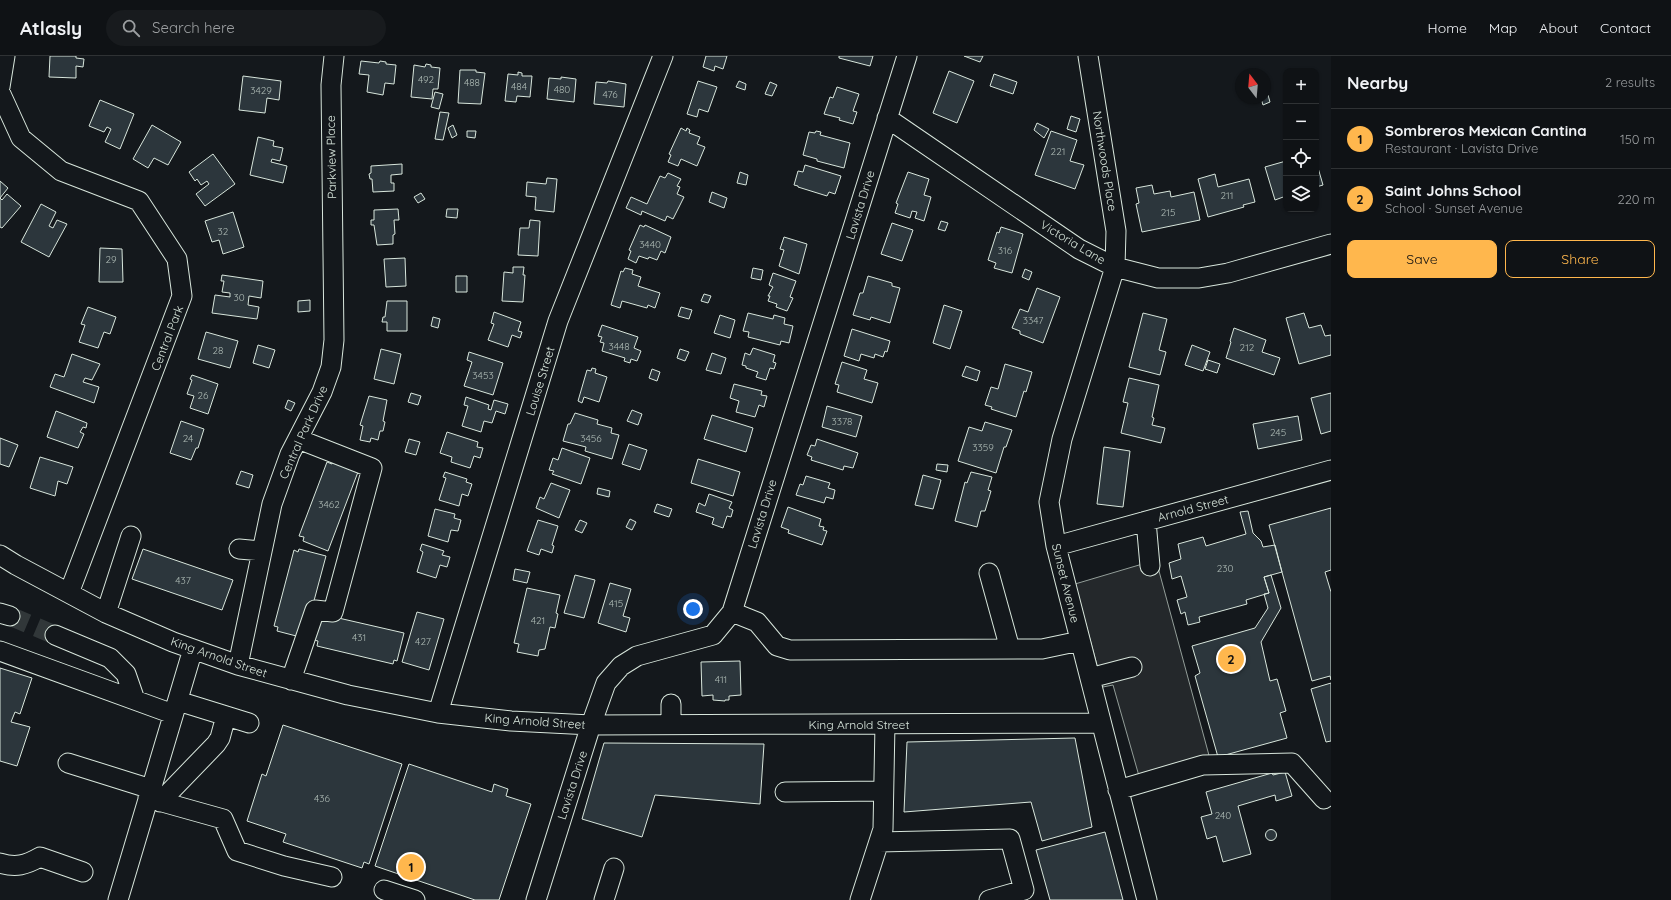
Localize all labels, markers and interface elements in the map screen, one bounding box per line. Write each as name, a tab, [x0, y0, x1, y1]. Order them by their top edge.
search box	[106, 10, 386, 46]
text: Atlasly	[20, 16, 82, 40]
icon: search	[120, 17, 142, 39]
text: Search here	[152, 18, 235, 37]
text: Home	[1428, 19, 1467, 37]
text: Map	[1489, 19, 1517, 37]
text: About	[1539, 19, 1578, 37]
text: Contact	[1600, 19, 1651, 37]
north arrow	[1235, 68, 1271, 104]
map controls	[1283, 68, 1319, 212]
button: +	[1283, 68, 1319, 104]
text: Nearby	[1347, 72, 1408, 93]
house number: 492	[418, 73, 435, 86]
text: 2 results	[1605, 74, 1655, 90]
house number: 488	[464, 76, 480, 89]
house number: 484	[511, 80, 527, 93]
house number: 480	[554, 83, 570, 96]
house number: 3429	[250, 84, 272, 97]
house number: 476	[602, 88, 618, 101]
button: −	[1283, 104, 1319, 140]
street label: Northwoods Place	[1090, 110, 1120, 212]
street label: Parkview Place	[323, 115, 339, 199]
text: Sombreros Mexican Cantina	[1385, 121, 1587, 140]
text: 1	[1357, 131, 1363, 147]
text: 150 m	[1620, 131, 1655, 147]
button: locate	[1283, 140, 1319, 176]
text: Restaurant · Lavista Drive	[1385, 140, 1538, 156]
house number: 221	[1051, 145, 1065, 158]
street label: Lavista Drive	[842, 168, 878, 241]
button: layers	[1283, 176, 1319, 212]
text: Saint Johns School	[1385, 181, 1521, 200]
house number: 211	[1221, 189, 1233, 202]
text: 2	[1356, 191, 1364, 207]
text: 220 m	[1617, 191, 1655, 207]
text: School · Sunset Avenue	[1385, 200, 1523, 216]
house number: 215	[1161, 206, 1175, 219]
street label: Victoria Lane	[1038, 217, 1108, 267]
house number: 32	[218, 225, 229, 238]
house number: 3440	[639, 238, 661, 251]
button: Save	[1347, 240, 1497, 278]
button: Share	[1505, 240, 1655, 278]
house number: 316	[998, 244, 1013, 257]
house number: 29	[105, 253, 117, 266]
house number: 30	[233, 291, 245, 304]
street label: Central Park	[148, 303, 186, 373]
house number: 3347	[1023, 314, 1043, 327]
house number: 3448	[608, 340, 630, 353]
house number: 212	[1240, 341, 1255, 354]
house number: 28	[213, 344, 223, 357]
street label: Louise Street	[522, 345, 558, 417]
house number: 3453	[472, 369, 494, 382]
street label: Central Park Drive	[276, 383, 330, 481]
house number: 26	[198, 389, 209, 402]
house number: 3378	[831, 415, 853, 428]
house number: 245	[1270, 426, 1286, 439]
house number: 24	[183, 432, 193, 445]
house number: 3456	[580, 432, 602, 445]
house number: 3359	[972, 441, 994, 454]
street label: Lavista Drive	[744, 477, 780, 550]
street label: Arnold Street	[1156, 491, 1230, 525]
house number: 3462	[318, 498, 340, 511]
street label: Sunset Avenue	[1049, 542, 1083, 624]
house number: 230	[1217, 562, 1233, 575]
house number: 437	[175, 574, 191, 587]
house number: 415	[609, 597, 623, 610]
your location	[683, 599, 703, 619]
house number: 421	[531, 614, 545, 627]
house number: 431	[352, 631, 366, 644]
street label: King Arnold Street	[169, 633, 269, 681]
house number: 427	[415, 635, 431, 648]
pin: 2	[1218, 644, 1244, 674]
house number: 411	[715, 673, 727, 686]
street label: King Arnold Street	[484, 710, 586, 732]
street label: King Arnold Street	[809, 717, 909, 732]
street label: Lavista Drive	[554, 748, 590, 821]
house number: 436	[314, 792, 331, 805]
house number: 240	[1215, 809, 1231, 822]
pin: 1	[398, 852, 424, 882]

